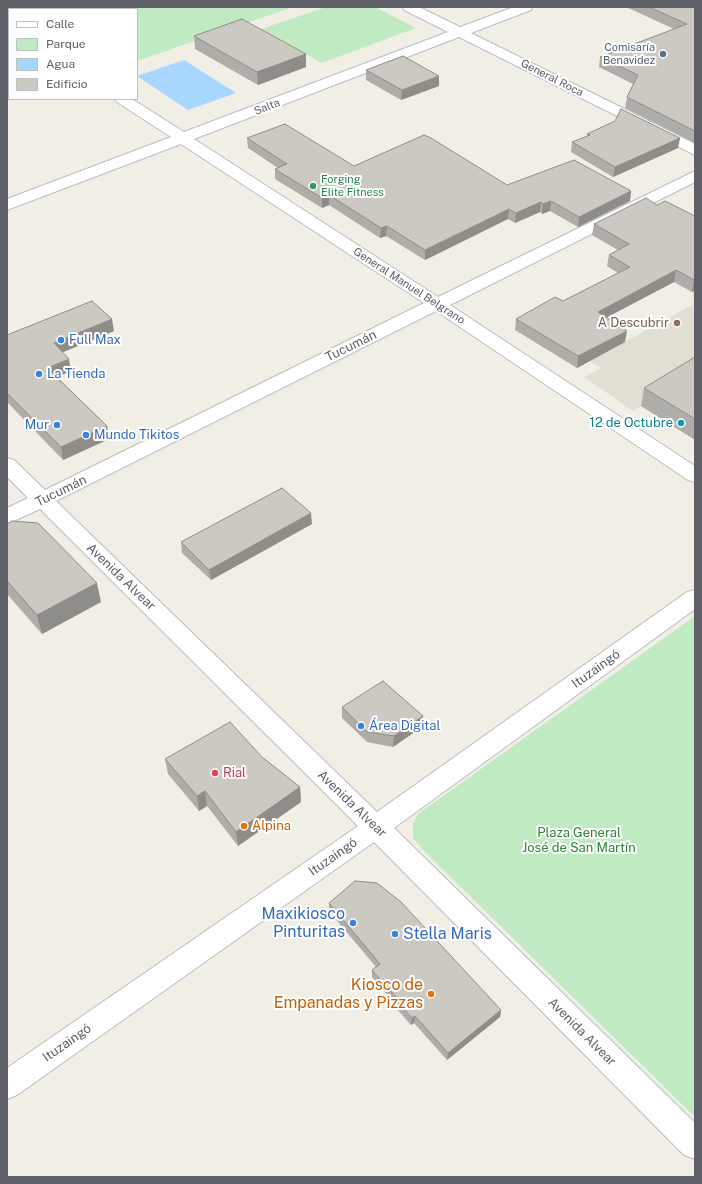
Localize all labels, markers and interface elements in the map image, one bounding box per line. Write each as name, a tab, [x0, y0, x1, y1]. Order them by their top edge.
legend	[8, 8, 138, 100]
text: Calle	[46, 17, 74, 31]
text: Parque	[46, 37, 86, 51]
place label: Comisaría Benavidez	[603, 41, 655, 67]
marker: Comisaría Benavidez	[658, 49, 668, 59]
text: Agua	[46, 57, 75, 71]
street label: General Roca	[518, 57, 586, 99]
text: Edificio	[46, 77, 88, 91]
street label: Salta	[252, 96, 282, 118]
place label: Forging Elite Fitness	[321, 173, 384, 199]
marker: Forging Elite Fitness	[308, 181, 318, 191]
street label: General Manuel Belgrano	[351, 245, 467, 327]
place label: A Descubrir	[598, 315, 669, 331]
marker: A Descubrir	[672, 318, 682, 328]
street label: Tucumán	[323, 327, 379, 365]
place label: Full Max	[69, 332, 121, 348]
marker: Full Max	[56, 335, 66, 345]
place label: La Tienda	[47, 366, 105, 382]
marker: La Tienda	[34, 369, 44, 379]
place label: 12 de Octubre	[590, 415, 673, 431]
place label: Mur	[25, 417, 49, 433]
marker: 12 de Octubre	[676, 418, 686, 428]
marker: Mur	[52, 420, 62, 430]
place label: Mundo Tikitos	[94, 427, 179, 443]
marker: Mundo Tikitos	[81, 430, 91, 440]
street label: Tucumán	[33, 472, 89, 510]
street label: Avenida Alvear	[83, 540, 159, 614]
street label: Ituzaingó	[569, 646, 623, 692]
place label: Área Digital	[369, 718, 440, 734]
marker: Área Digital	[356, 721, 366, 731]
place label: Rial	[223, 765, 246, 781]
street label: Avenida Alvear	[314, 767, 390, 841]
marker: Rial	[210, 768, 220, 778]
place label: Alpina	[252, 818, 291, 834]
marker: Alpina	[239, 821, 249, 831]
park label: Plaza General José de San Martín	[522, 825, 636, 856]
street label: Ituzaingó	[306, 835, 360, 879]
place label: Maxikiosco Pinturitas	[261, 904, 345, 942]
marker: Maxikiosco Pinturitas	[348, 918, 358, 928]
place label: Stella Maris	[403, 924, 492, 944]
marker: Stella Maris	[390, 929, 400, 939]
place label: Kiosco de Empanadas y Pizzas	[274, 975, 423, 1013]
marker: Kiosco de Empanadas y Pizzas	[426, 989, 436, 999]
street label: Avenida Alvear	[545, 995, 619, 1069]
street label: Ituzaingó	[40, 1021, 94, 1065]

